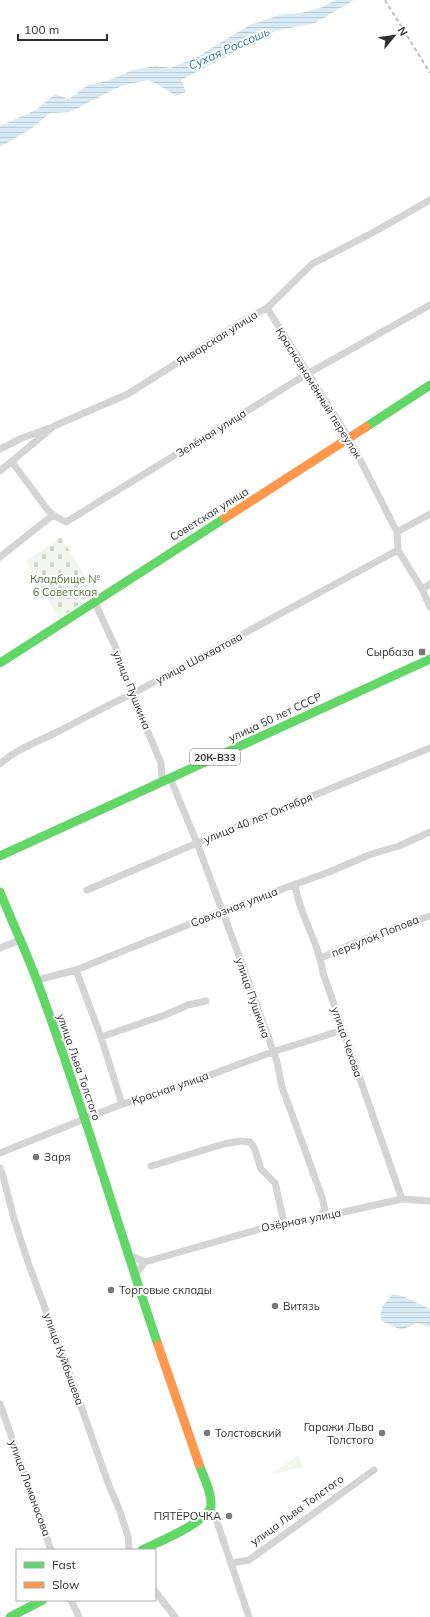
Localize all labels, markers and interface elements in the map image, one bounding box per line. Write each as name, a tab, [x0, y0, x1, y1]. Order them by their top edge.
scale bar	[18, 16, 107, 42]
north arrow	[374, 16, 414, 56]
text: 100 m	[24, 22, 59, 37]
water label: Сухая Россошь	[186, 23, 273, 73]
text: N	[395, 24, 411, 38]
street label: Январская улица	[174, 307, 260, 369]
street label: Краснознамённый переулок	[273, 325, 365, 461]
street label: Зелёная улица	[173, 406, 249, 460]
street label: Советская улица	[167, 484, 251, 544]
park label: Кладбище № 6 Советская	[30, 572, 100, 599]
street label: улица Шахватова	[153, 629, 245, 687]
place label: Сырбаза	[366, 645, 414, 659]
marker: Сырбаза	[417, 647, 427, 657]
street label: улица Пушкина	[110, 648, 154, 732]
street label: улица 50 лет СССР	[226, 689, 324, 745]
road number: 20К-В33	[190, 749, 240, 765]
street label: улица 40 лет Октября	[202, 790, 314, 846]
street label: Совхозная улица	[189, 884, 279, 930]
street label: переулок Попова	[329, 912, 421, 960]
street label: улица Пушкина	[233, 956, 273, 1040]
street label: улица Чехова	[328, 1005, 366, 1079]
street label: улица Льва Толстого	[54, 1012, 104, 1122]
street label: Красная улица	[130, 1068, 210, 1108]
place label: Заря	[44, 1150, 71, 1164]
marker: Заря	[31, 1152, 41, 1162]
street label: Озёрная улица	[260, 1205, 342, 1235]
place label: Торговые склады	[119, 1283, 212, 1297]
marker: Торговые склады	[106, 1285, 116, 1295]
place label: Витязь	[283, 1299, 320, 1313]
marker: Витязь	[270, 1301, 280, 1311]
street label: улица Куйбышева	[41, 1311, 87, 1407]
place label: Гаражи Льва Толстого	[304, 1420, 374, 1447]
place label: Толстовский	[215, 1426, 281, 1440]
marker: Толстовский	[202, 1428, 212, 1438]
marker: Гаражи Льва Толстого	[377, 1428, 387, 1438]
street label: улица Ломоносова	[6, 1438, 54, 1538]
street label: улица Льва Толстого	[248, 1471, 346, 1549]
place label: ПЯТЁРОЧКА	[154, 1509, 221, 1523]
marker: ПЯТЁРОЧКА	[224, 1511, 234, 1521]
legend	[16, 1549, 156, 1601]
text: Fast	[52, 1557, 76, 1572]
text: Slow	[52, 1577, 80, 1592]

